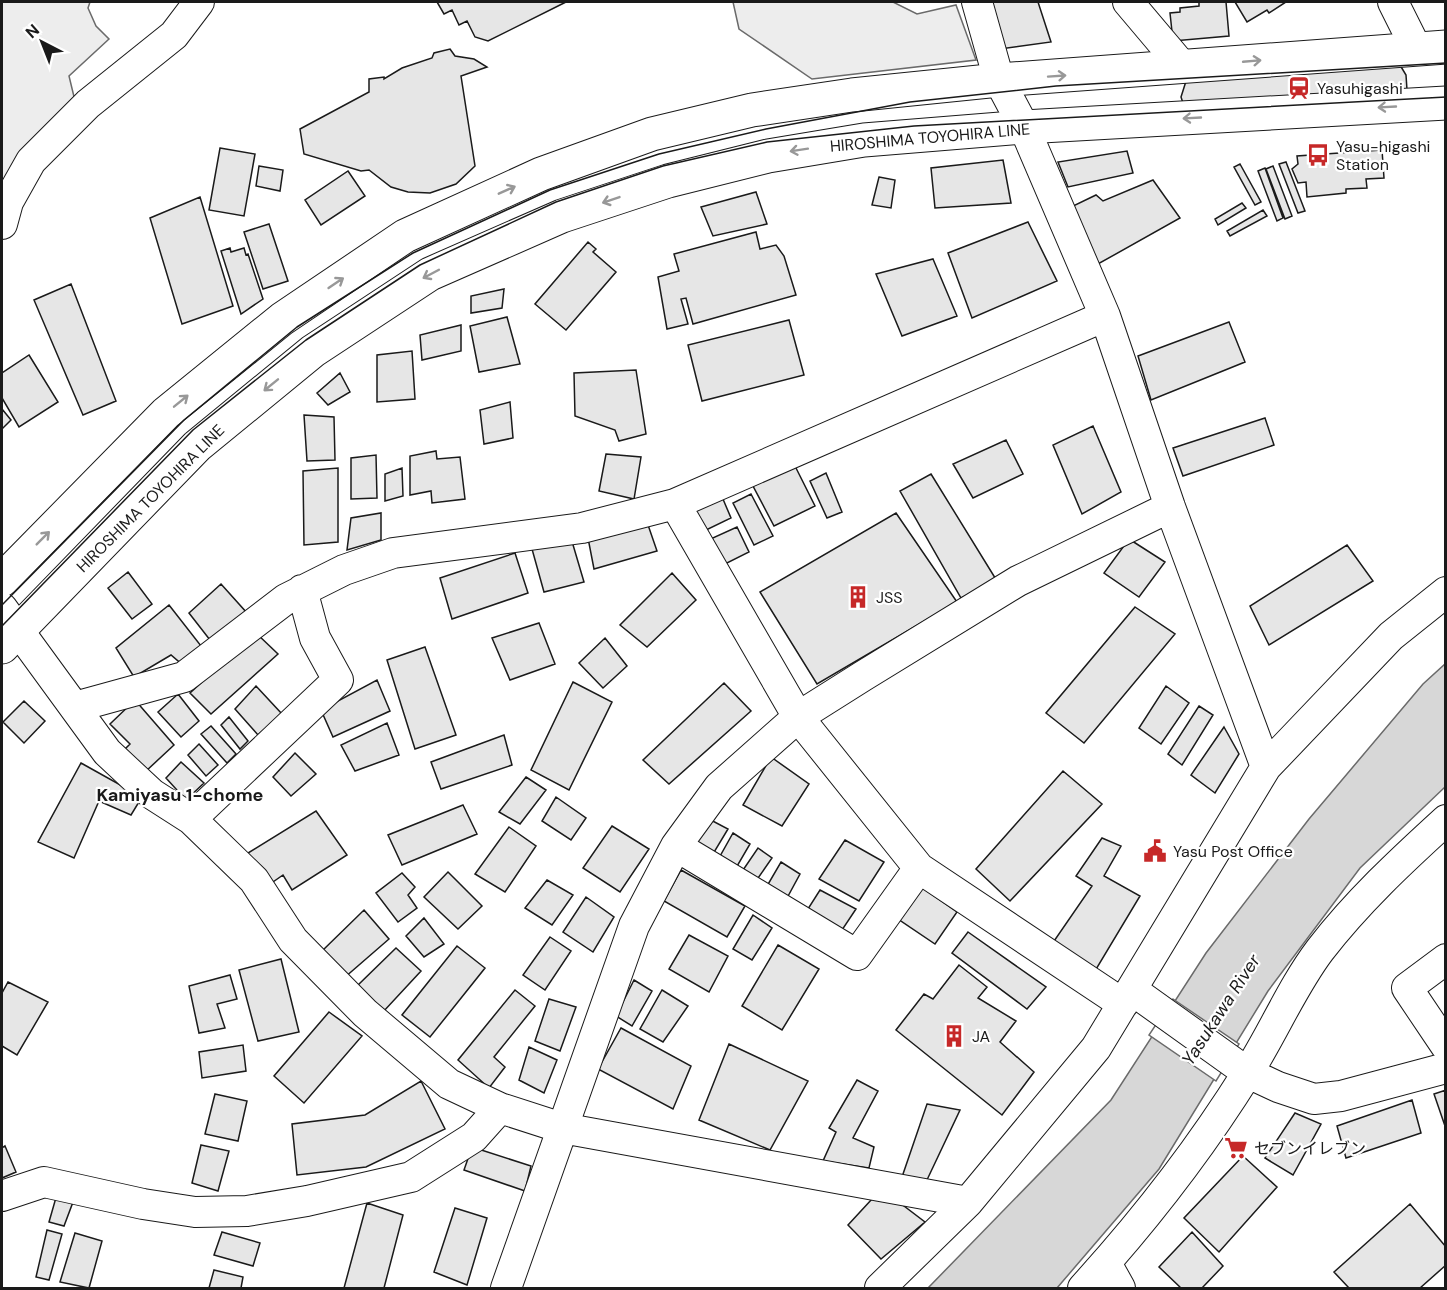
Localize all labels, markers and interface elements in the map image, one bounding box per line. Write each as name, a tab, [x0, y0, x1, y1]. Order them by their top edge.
north arrow	[12, 12, 72, 72]
text: N	[21, 20, 44, 43]
one-way arrow	[1241, 55, 1261, 66]
one-way arrow	[1047, 70, 1067, 81]
station icon: Yasuhigashi	[1286, 75, 1312, 101]
place label: Yasuhigashi	[1317, 78, 1403, 99]
one-way arrow	[1378, 101, 1398, 112]
one-way arrow	[1183, 112, 1203, 123]
street label: HIROSHIMA TOYOHIRA LINE	[829, 118, 1031, 157]
place label: Yasu-higashi Station	[1336, 136, 1430, 175]
bus stop icon: Yasu-higashi Station	[1305, 142, 1331, 168]
one-way arrow	[790, 145, 809, 156]
one-way arrow	[497, 184, 515, 195]
one-way arrow	[602, 195, 620, 206]
one-way arrow	[422, 269, 440, 280]
one-way arrow	[327, 277, 343, 289]
one-way arrow	[263, 379, 279, 392]
one-way arrow	[173, 394, 188, 408]
street label: HIROSHIMA TOYOHIRA LINE	[72, 420, 229, 577]
one-way arrow	[35, 531, 50, 546]
building icon: JSS	[845, 584, 871, 610]
place label: JSS	[876, 587, 903, 608]
district label: Kamiyasu 1-chome	[97, 783, 264, 807]
public building icon: Yasu Post Office	[1142, 838, 1168, 864]
place label: Yasu Post Office	[1173, 841, 1293, 862]
water label: Yasukawa River	[1176, 949, 1267, 1070]
building icon: JA	[941, 1023, 967, 1049]
place label: JA	[972, 1026, 991, 1047]
supermarket icon: セブンイレブン	[1223, 1135, 1249, 1161]
place label: セブンイレブン	[1254, 1138, 1366, 1159]

